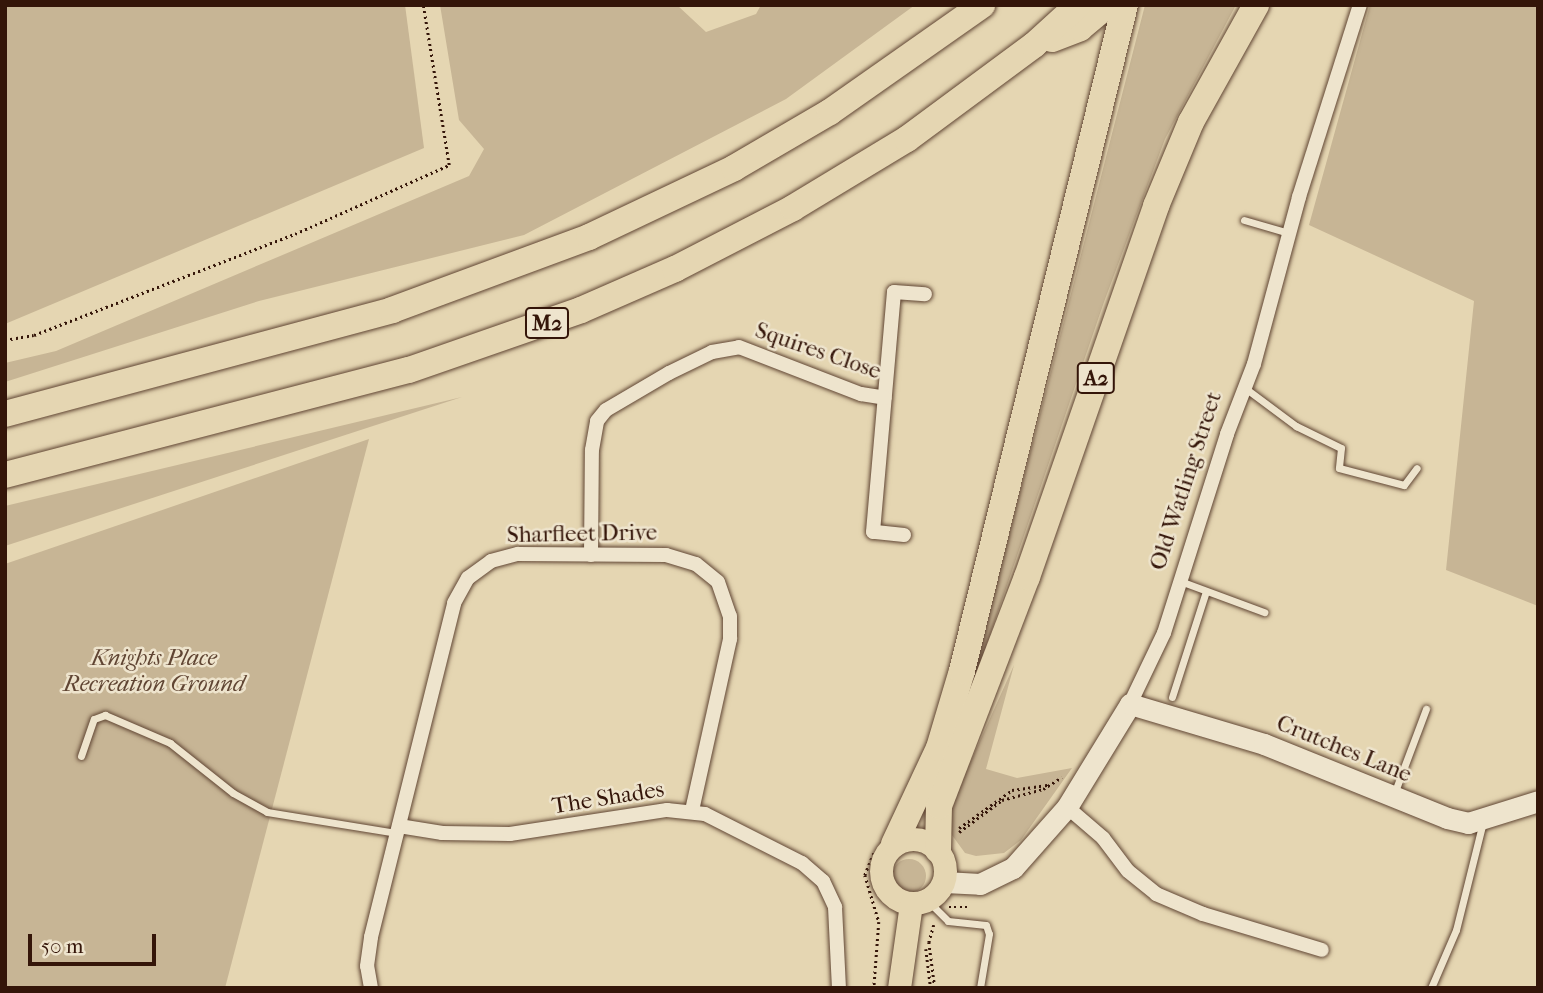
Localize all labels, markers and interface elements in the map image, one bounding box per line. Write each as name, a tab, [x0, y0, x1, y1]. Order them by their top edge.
road number: M2	[524, 306, 570, 340]
street label: Squires Close	[751, 317, 885, 385]
road number: A2	[1077, 360, 1115, 396]
street label: Old Watling Street	[1144, 388, 1228, 574]
street label: Sharfleet Drive	[507, 519, 657, 549]
park label: Knights Place Recreation Ground	[63, 644, 245, 698]
street label: Crutches Lane	[1272, 709, 1416, 789]
street label: The Shades	[550, 776, 666, 820]
scale bar	[32, 920, 159, 964]
text: 50 m	[41, 934, 84, 958]

